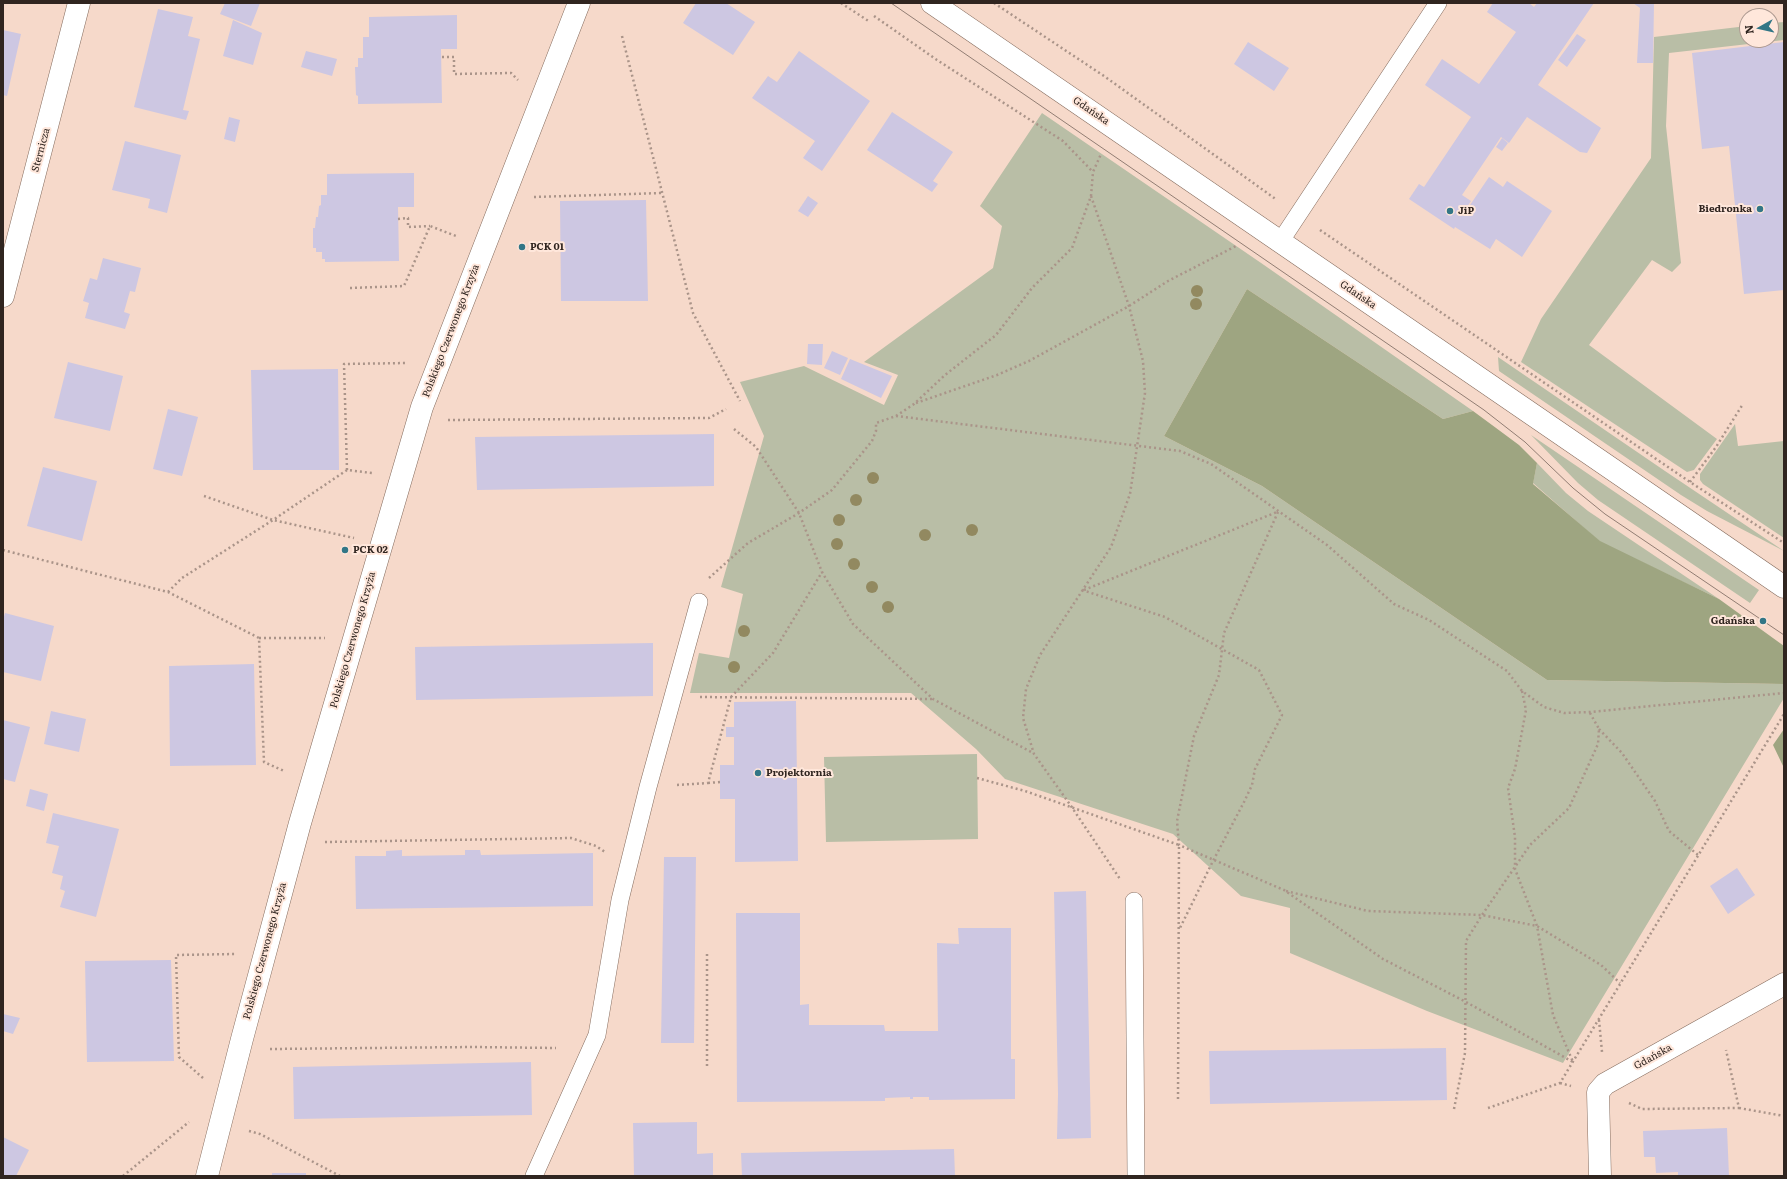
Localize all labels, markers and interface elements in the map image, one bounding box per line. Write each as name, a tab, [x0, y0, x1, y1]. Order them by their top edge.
north arrow	[1739, 8, 1779, 48]
text: N	[1740, 24, 1757, 35]
street label: Gdańska	[1070, 94, 1112, 128]
street label: Sternicza	[29, 127, 53, 173]
place label: Biedronka	[1698, 203, 1752, 215]
marker: Biedronka	[1755, 204, 1765, 214]
place label: JiP	[1458, 205, 1474, 217]
marker: JiP	[1445, 206, 1455, 216]
place label: PCK 01	[530, 241, 564, 253]
marker: PCK 01	[517, 242, 527, 252]
street label: Polskiego Czerwonego Krzyża	[420, 263, 482, 399]
street label: Gdańska	[1337, 278, 1379, 312]
place label: PCK 02	[353, 544, 388, 556]
marker: PCK 02	[340, 545, 350, 555]
street label: Polskiego Czerwonego Krzyża	[328, 570, 378, 710]
place label: Gdańska	[1711, 615, 1755, 627]
marker: Gdańska	[1758, 616, 1768, 626]
place label: Projektornia	[766, 767, 832, 779]
marker: Projektornia	[753, 768, 763, 778]
street label: Polskiego Czerwonego Krzyża	[241, 881, 289, 1021]
street label: Gdańska	[1632, 1042, 1674, 1072]

